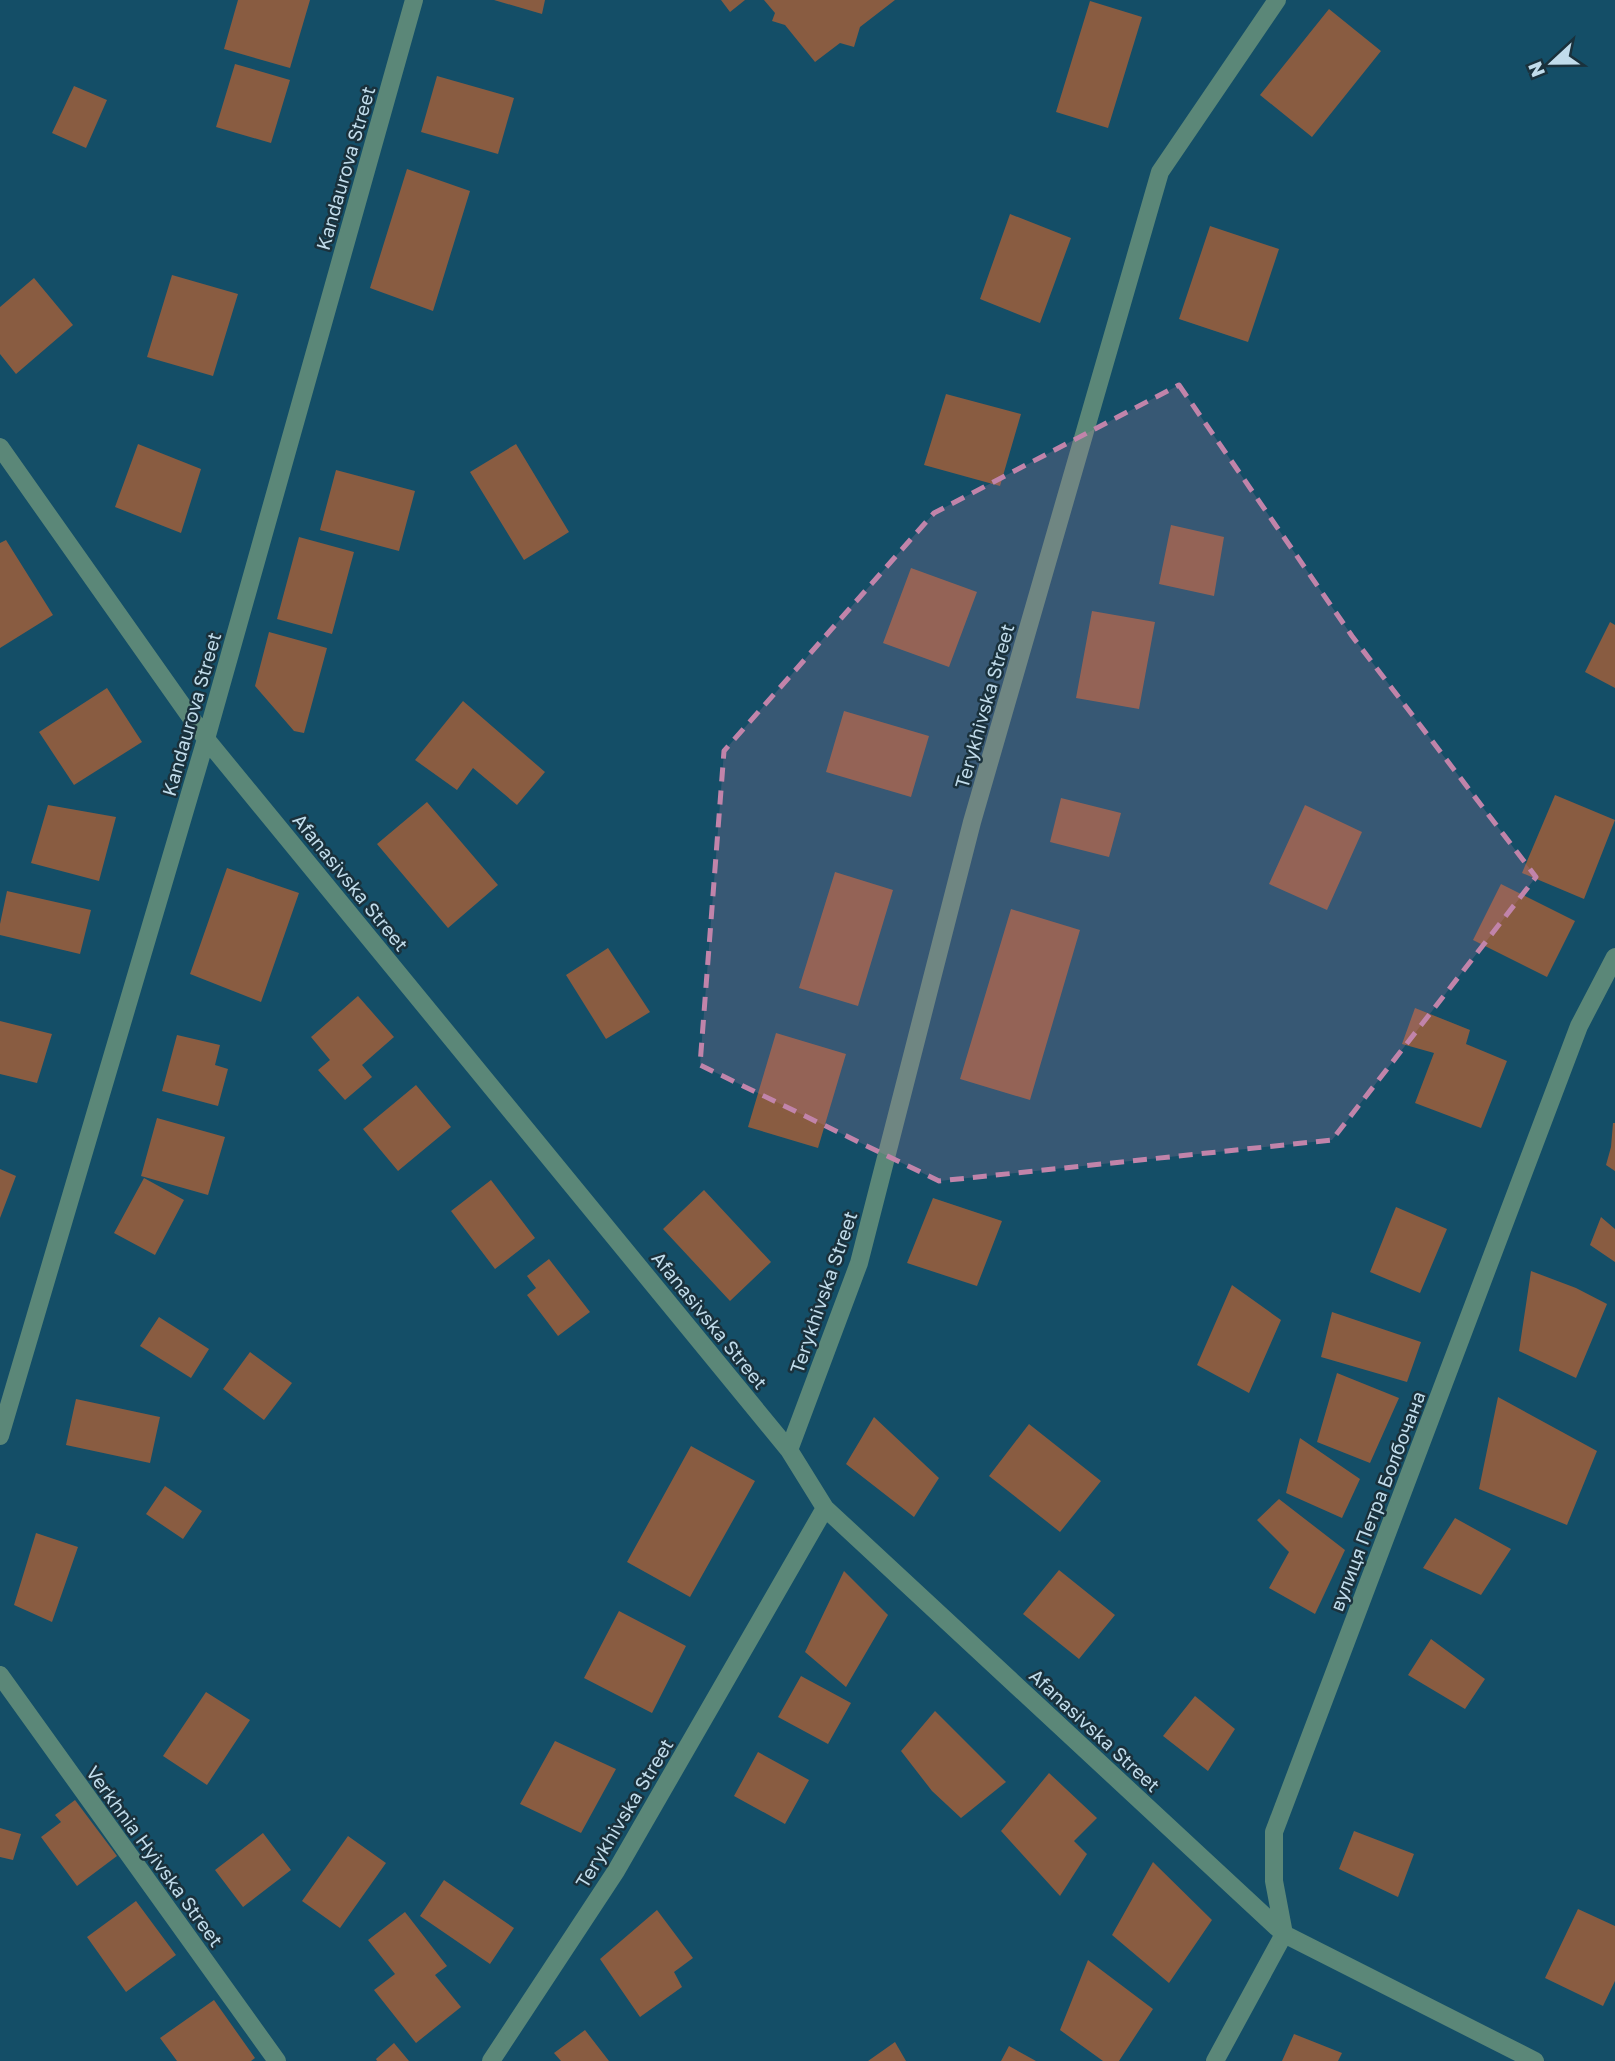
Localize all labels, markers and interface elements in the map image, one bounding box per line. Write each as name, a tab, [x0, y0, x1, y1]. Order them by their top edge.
north arrow	[1517, 28, 1587, 98]
text: N	[1522, 59, 1549, 81]
street label: Kandaurova Street	[311, 83, 379, 253]
street label: Terykhivska Street	[949, 621, 1019, 791]
street label: Kandaurova Street	[157, 629, 225, 799]
street label: Afanasivska Street	[289, 809, 413, 955]
street label: Terykhivska Street	[784, 1208, 862, 1376]
street label: Afanasivska Street	[648, 1247, 772, 1393]
street label: вулиця Петра Болбочана	[1324, 1388, 1430, 1614]
street label: Afanasivska Street	[1025, 1664, 1165, 1796]
street label: Terykhivska Street	[570, 1734, 678, 1892]
street label: Verkhnia Hyivska Street	[82, 1761, 228, 1951]

